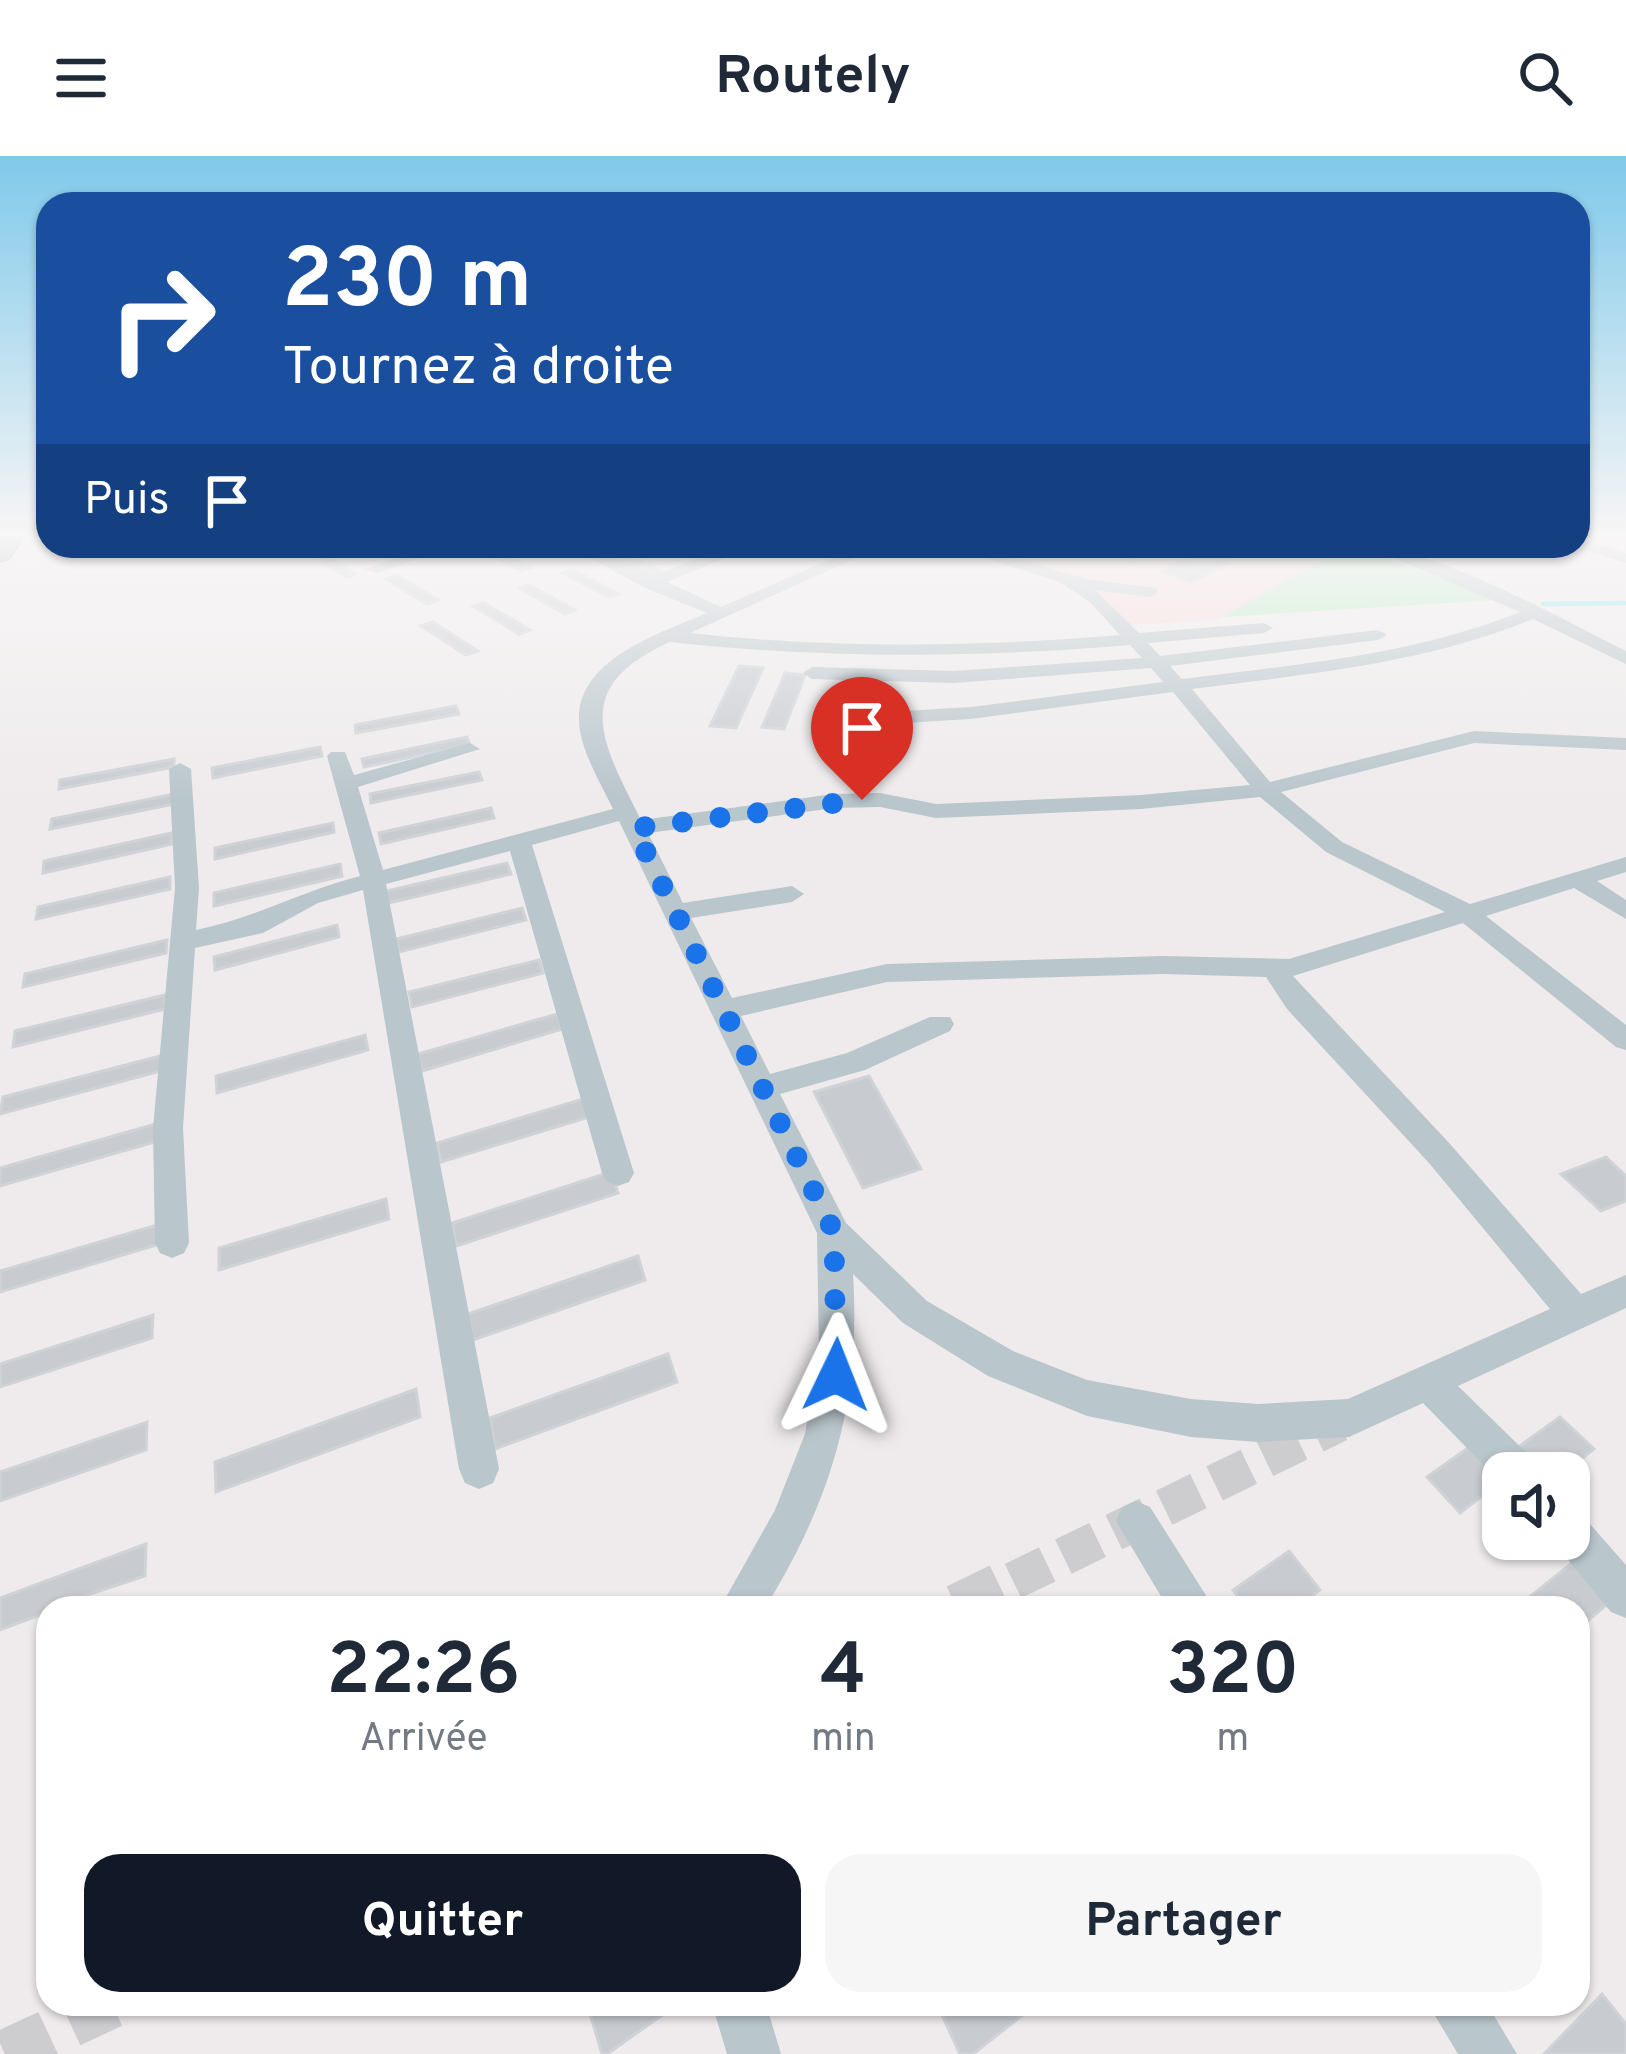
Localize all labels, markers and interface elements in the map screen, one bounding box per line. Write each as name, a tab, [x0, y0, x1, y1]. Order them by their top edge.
text: Routely	[715, 44, 911, 113]
icon: menu	[48, 45, 114, 111]
icon: search	[1512, 45, 1578, 111]
text: 230 m	[282, 231, 532, 337]
icon: right	[84, 240, 240, 396]
text: Tournez à droite	[282, 335, 674, 404]
icon: arrive	[194, 468, 260, 534]
text: Puis	[84, 473, 170, 530]
pin	[811, 677, 913, 800]
icon: arrive	[829, 695, 895, 761]
position arrow	[773, 1312, 899, 1438]
map controls	[1482, 1452, 1590, 1560]
button: sound	[1482, 1452, 1590, 1560]
text: 22:26	[327, 1628, 520, 1720]
text: 4	[820, 1628, 866, 1720]
text: 320	[1166, 1628, 1299, 1720]
text: Arrivée	[359, 1716, 487, 1765]
text: min	[811, 1716, 876, 1765]
text: m	[1216, 1716, 1249, 1765]
button: Quitter	[84, 1854, 801, 1992]
button: Partager	[825, 1854, 1542, 1992]

